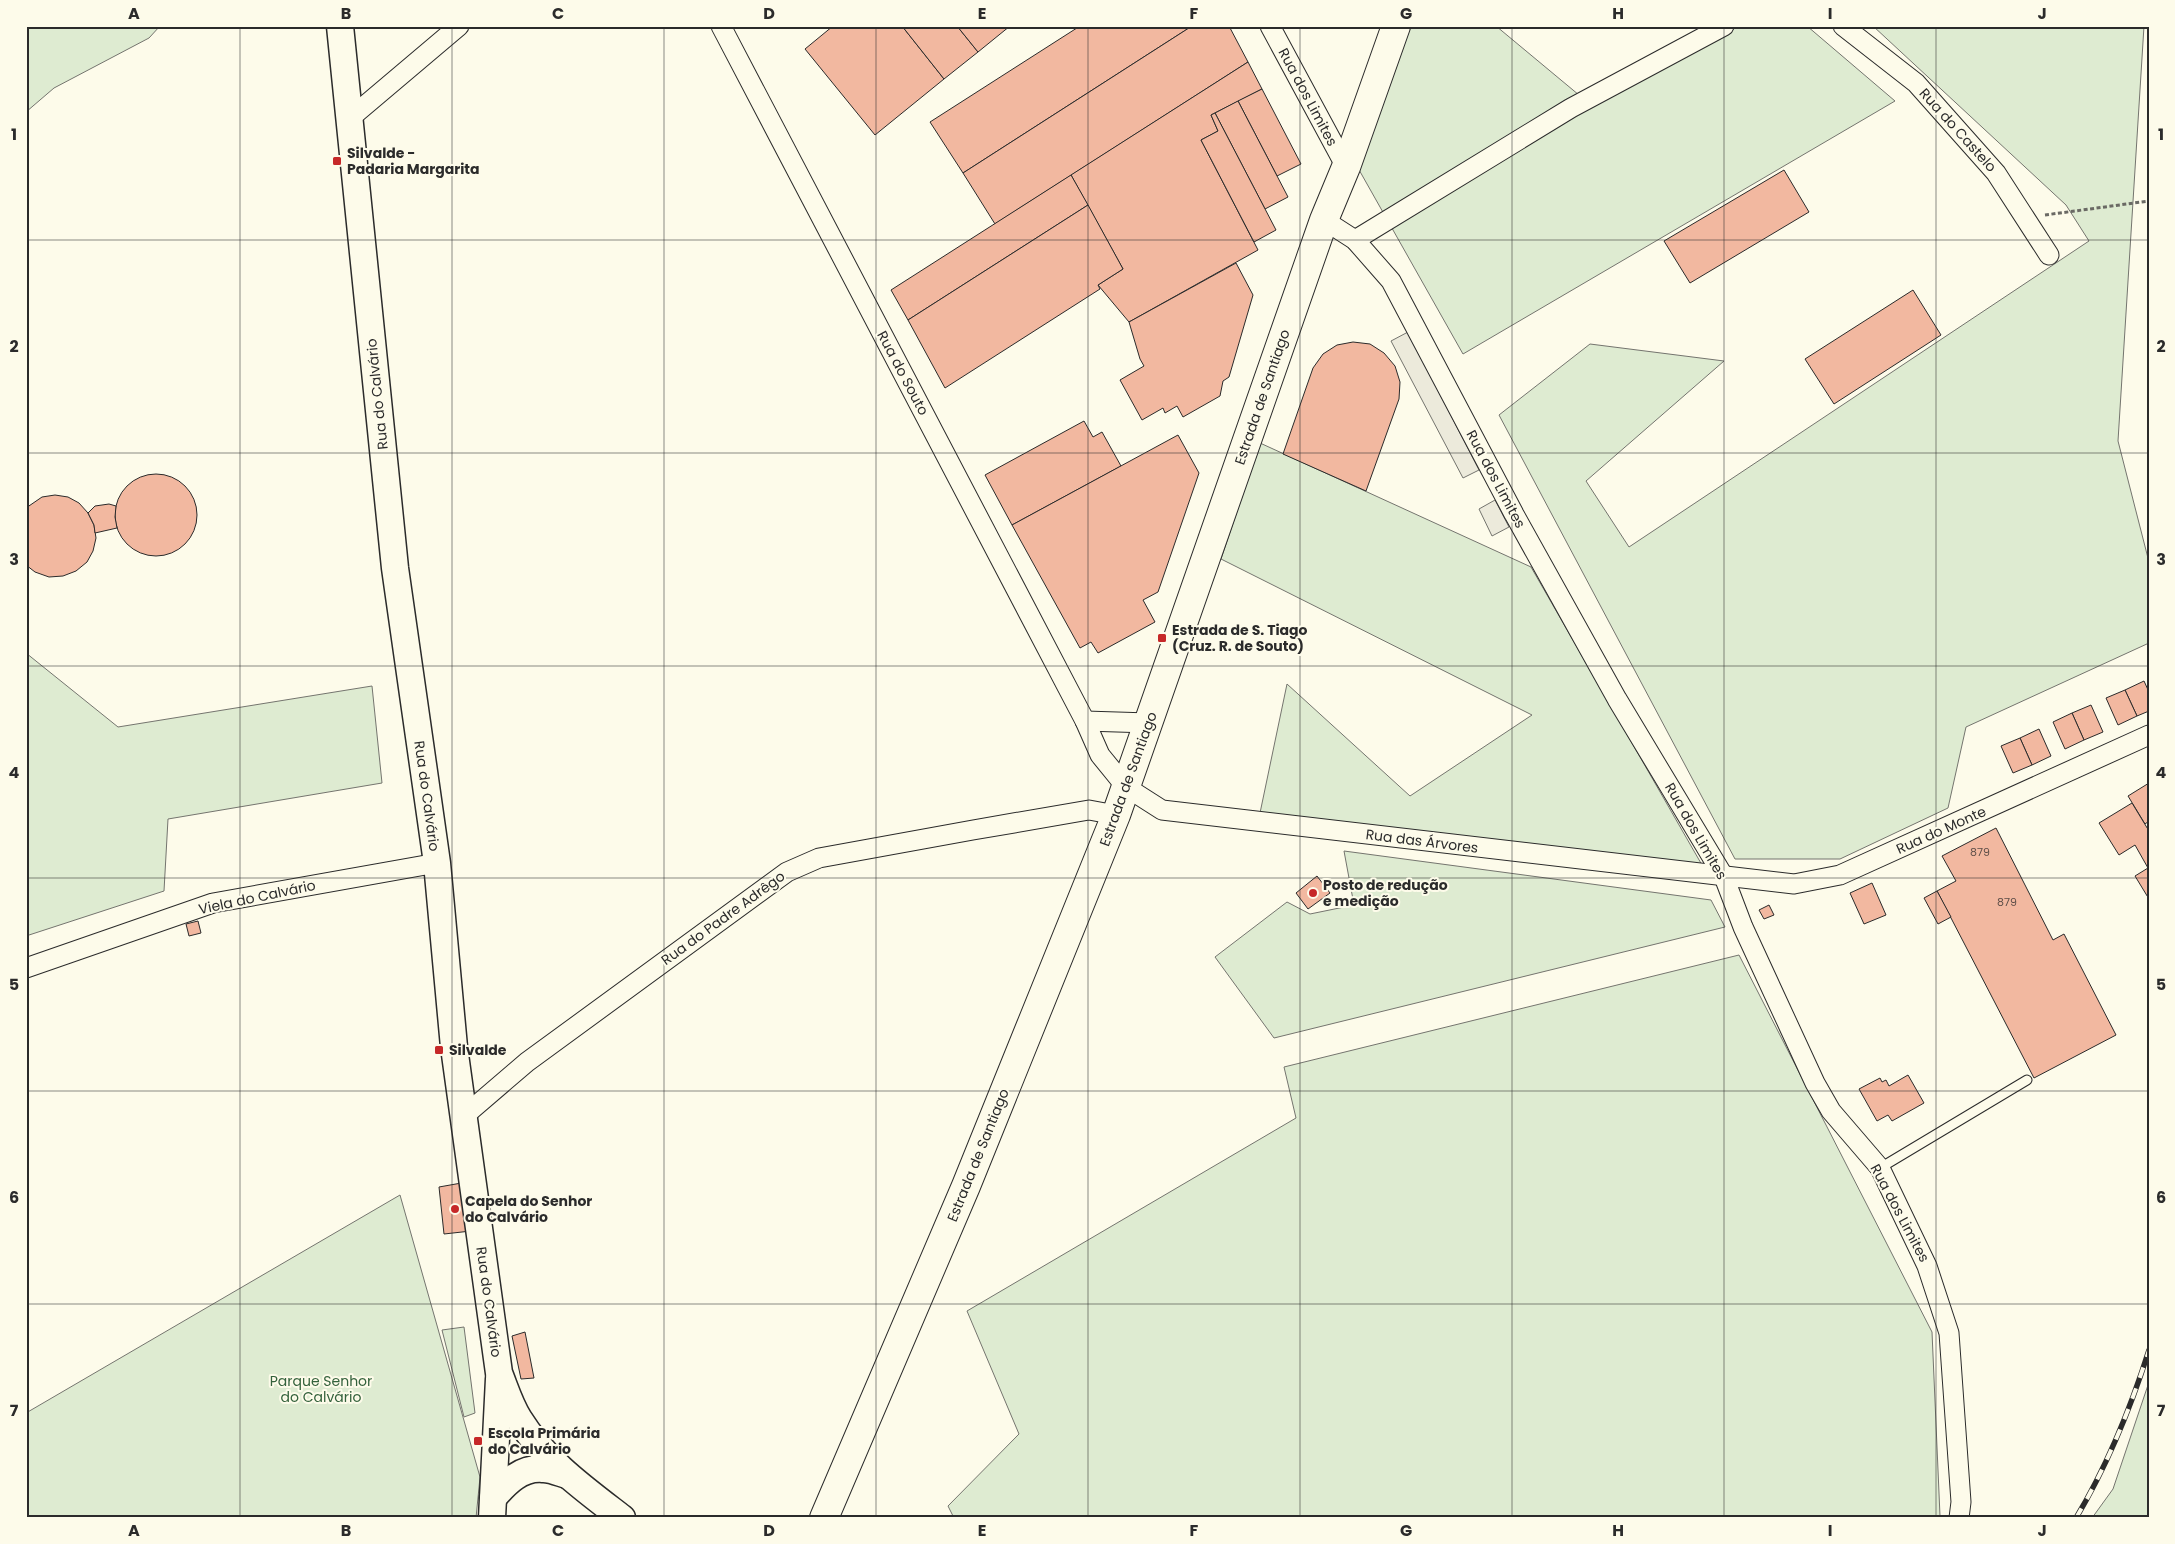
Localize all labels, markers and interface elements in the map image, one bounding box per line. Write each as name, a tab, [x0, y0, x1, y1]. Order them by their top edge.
text: A	[128, 2, 140, 25]
text: B	[341, 2, 351, 25]
text: C	[552, 2, 564, 25]
text: D	[763, 2, 775, 25]
text: E	[978, 2, 986, 25]
text: F	[1190, 2, 1199, 25]
text: G	[1400, 2, 1412, 25]
text: H	[1612, 2, 1624, 25]
text: I	[1828, 2, 1832, 25]
text: J	[2037, 2, 2047, 25]
street label: Rua dos Limites	[1274, 44, 1342, 150]
street label: Rua do Castelo	[1915, 84, 2001, 176]
text: 1	[11, 123, 17, 146]
text: 1	[2158, 123, 2164, 146]
place label: Silvalde - Padaria Margarita	[347, 143, 480, 179]
marker: Silvalde - Padaria Margarita	[331, 155, 343, 167]
street label: Rua do Souto	[872, 327, 934, 419]
street label: Estrada de Santiago	[1229, 327, 1295, 467]
text: 2	[9, 335, 19, 358]
text: 2	[2156, 335, 2166, 358]
street label: Rua do Calvário	[361, 337, 393, 450]
street label: Rua dos Limites	[1462, 426, 1530, 532]
text: 3	[9, 548, 19, 571]
text: 3	[2156, 548, 2166, 571]
place label: Estrada de S. Tiago (Cruz. R. de Souto)	[1172, 620, 1308, 656]
marker: Estrada de S. Tiago (Cruz. R. de Souto)	[1156, 632, 1168, 644]
street label: Estrada de Santiago	[1094, 709, 1162, 849]
street label: Rua do Calvário	[409, 739, 445, 853]
text: 4	[9, 761, 20, 784]
text: 4	[2156, 761, 2167, 784]
street label: Rua dos Limites	[1660, 779, 1732, 883]
street label: Rua do Monte	[1893, 801, 1989, 859]
street label: Rua das Árvores	[1365, 824, 1479, 858]
house number: 879	[1970, 844, 1990, 860]
street label: Rua do Padre Adrêgo	[657, 866, 789, 970]
street label: Viela do Calvário	[197, 875, 317, 919]
place label: Posto de redução e medição	[1323, 875, 1448, 911]
marker: Posto de redução e medição	[1307, 887, 1319, 899]
house number: 879	[1997, 894, 2017, 910]
text: 5	[9, 973, 19, 996]
text: 5	[2156, 973, 2166, 996]
place label: Silvalde	[449, 1040, 507, 1060]
marker: Silvalde	[433, 1044, 445, 1056]
street label: Estrada de Santiago	[942, 1085, 1014, 1225]
street label: Rua dos Limites	[1866, 1160, 1934, 1266]
text: 6	[9, 1186, 19, 1209]
text: 6	[2156, 1186, 2166, 1209]
place label: Capela do Senhor do Calvário	[465, 1191, 592, 1227]
marker: Capela do Senhor do Calvário	[449, 1203, 461, 1215]
street label: Rua do Calvário	[471, 1245, 507, 1359]
park label: Parque Senhor do Calvário	[270, 1371, 372, 1407]
text: 7	[10, 1399, 19, 1422]
text: 7	[2157, 1399, 2166, 1422]
place label: Escola Primária do Calvário	[488, 1423, 600, 1459]
marker: Escola Primária do Calvário	[472, 1435, 484, 1447]
text: A	[128, 1519, 140, 1542]
text: B	[341, 1519, 351, 1542]
text: C	[552, 1519, 564, 1542]
text: D	[763, 1519, 775, 1542]
text: E	[978, 1519, 986, 1542]
text: F	[1190, 1519, 1199, 1542]
text: G	[1400, 1519, 1412, 1542]
text: H	[1612, 1519, 1624, 1542]
text: I	[1828, 1519, 1832, 1542]
text: J	[2037, 1519, 2047, 1542]

